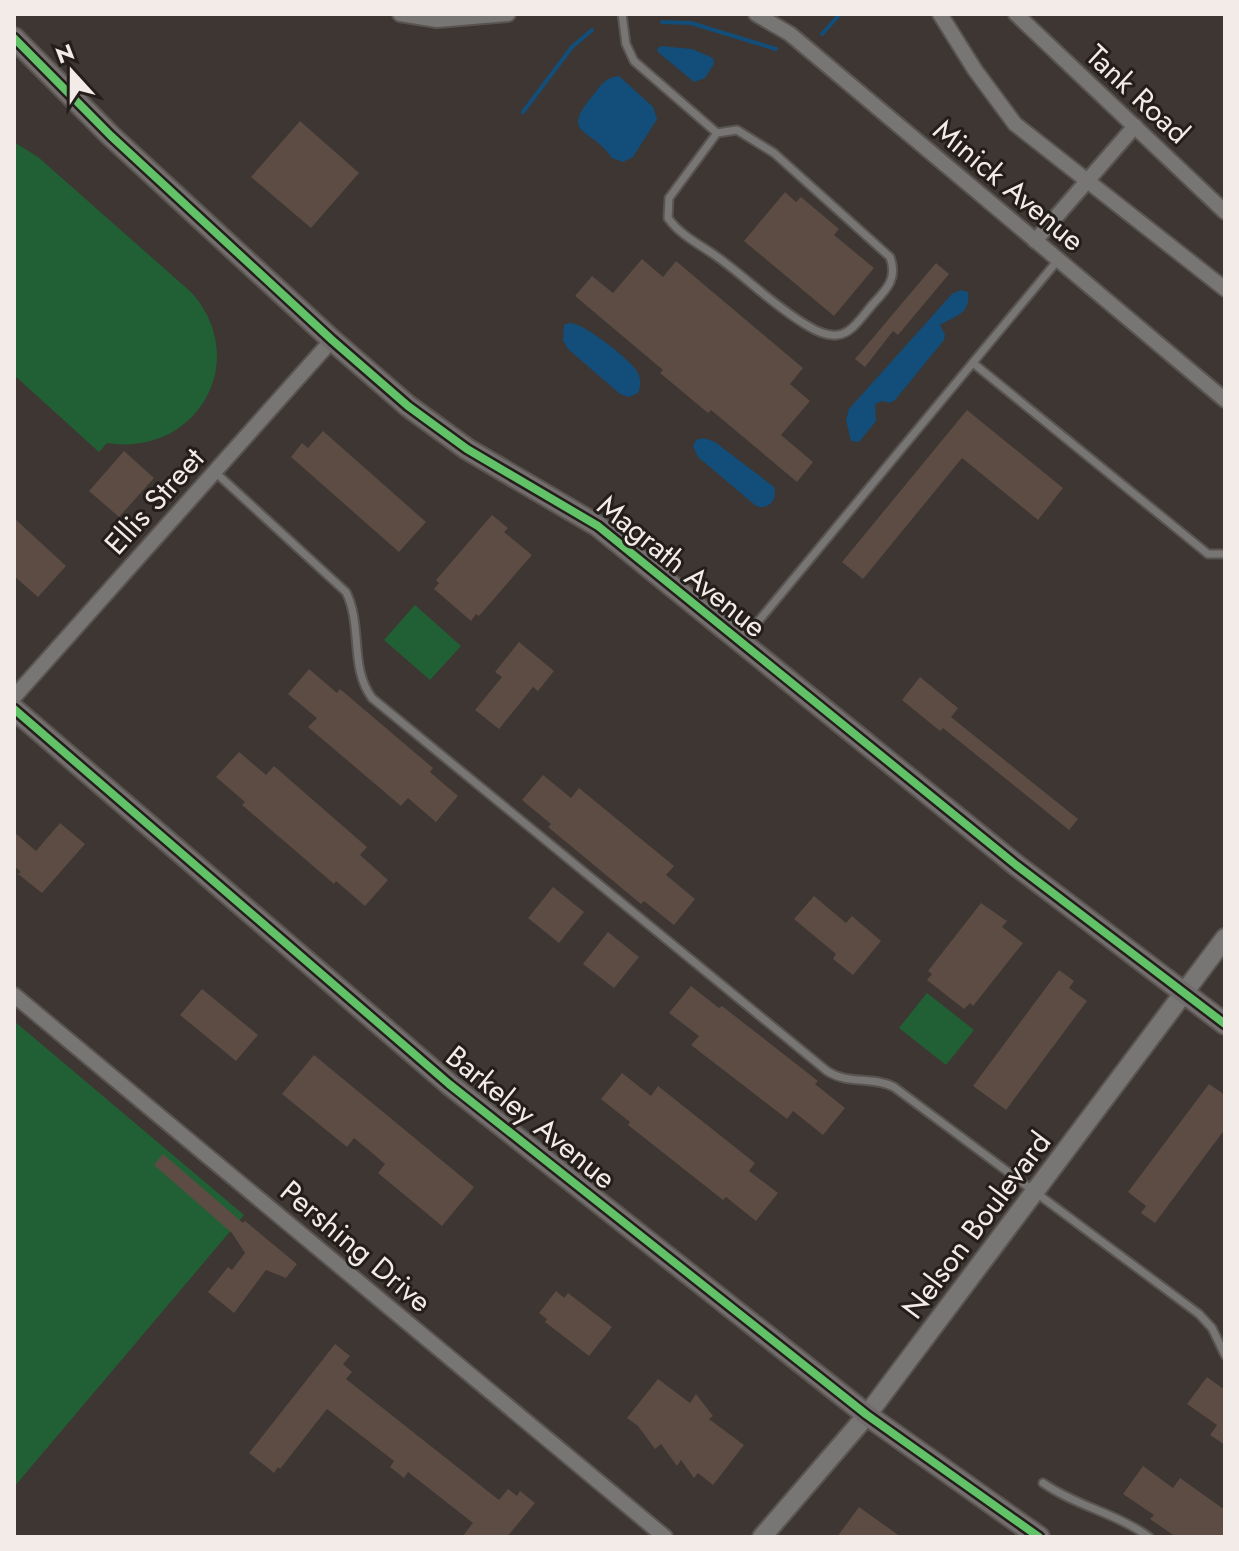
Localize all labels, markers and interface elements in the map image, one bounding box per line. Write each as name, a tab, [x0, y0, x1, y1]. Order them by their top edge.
north arrow	[32, 32, 112, 112]
text: N	[51, 35, 79, 71]
street label: Tank Road	[1077, 35, 1199, 153]
street label: Minick Avenue	[924, 109, 1094, 261]
street label: Ellis Street	[94, 437, 214, 564]
street label: Magrath Avenue	[588, 484, 776, 648]
street label: Barkeley Avenue	[437, 1035, 625, 1199]
street label: Nelson Boulevard	[891, 1122, 1061, 1328]
street label: Pershing Drive	[271, 1170, 441, 1322]

